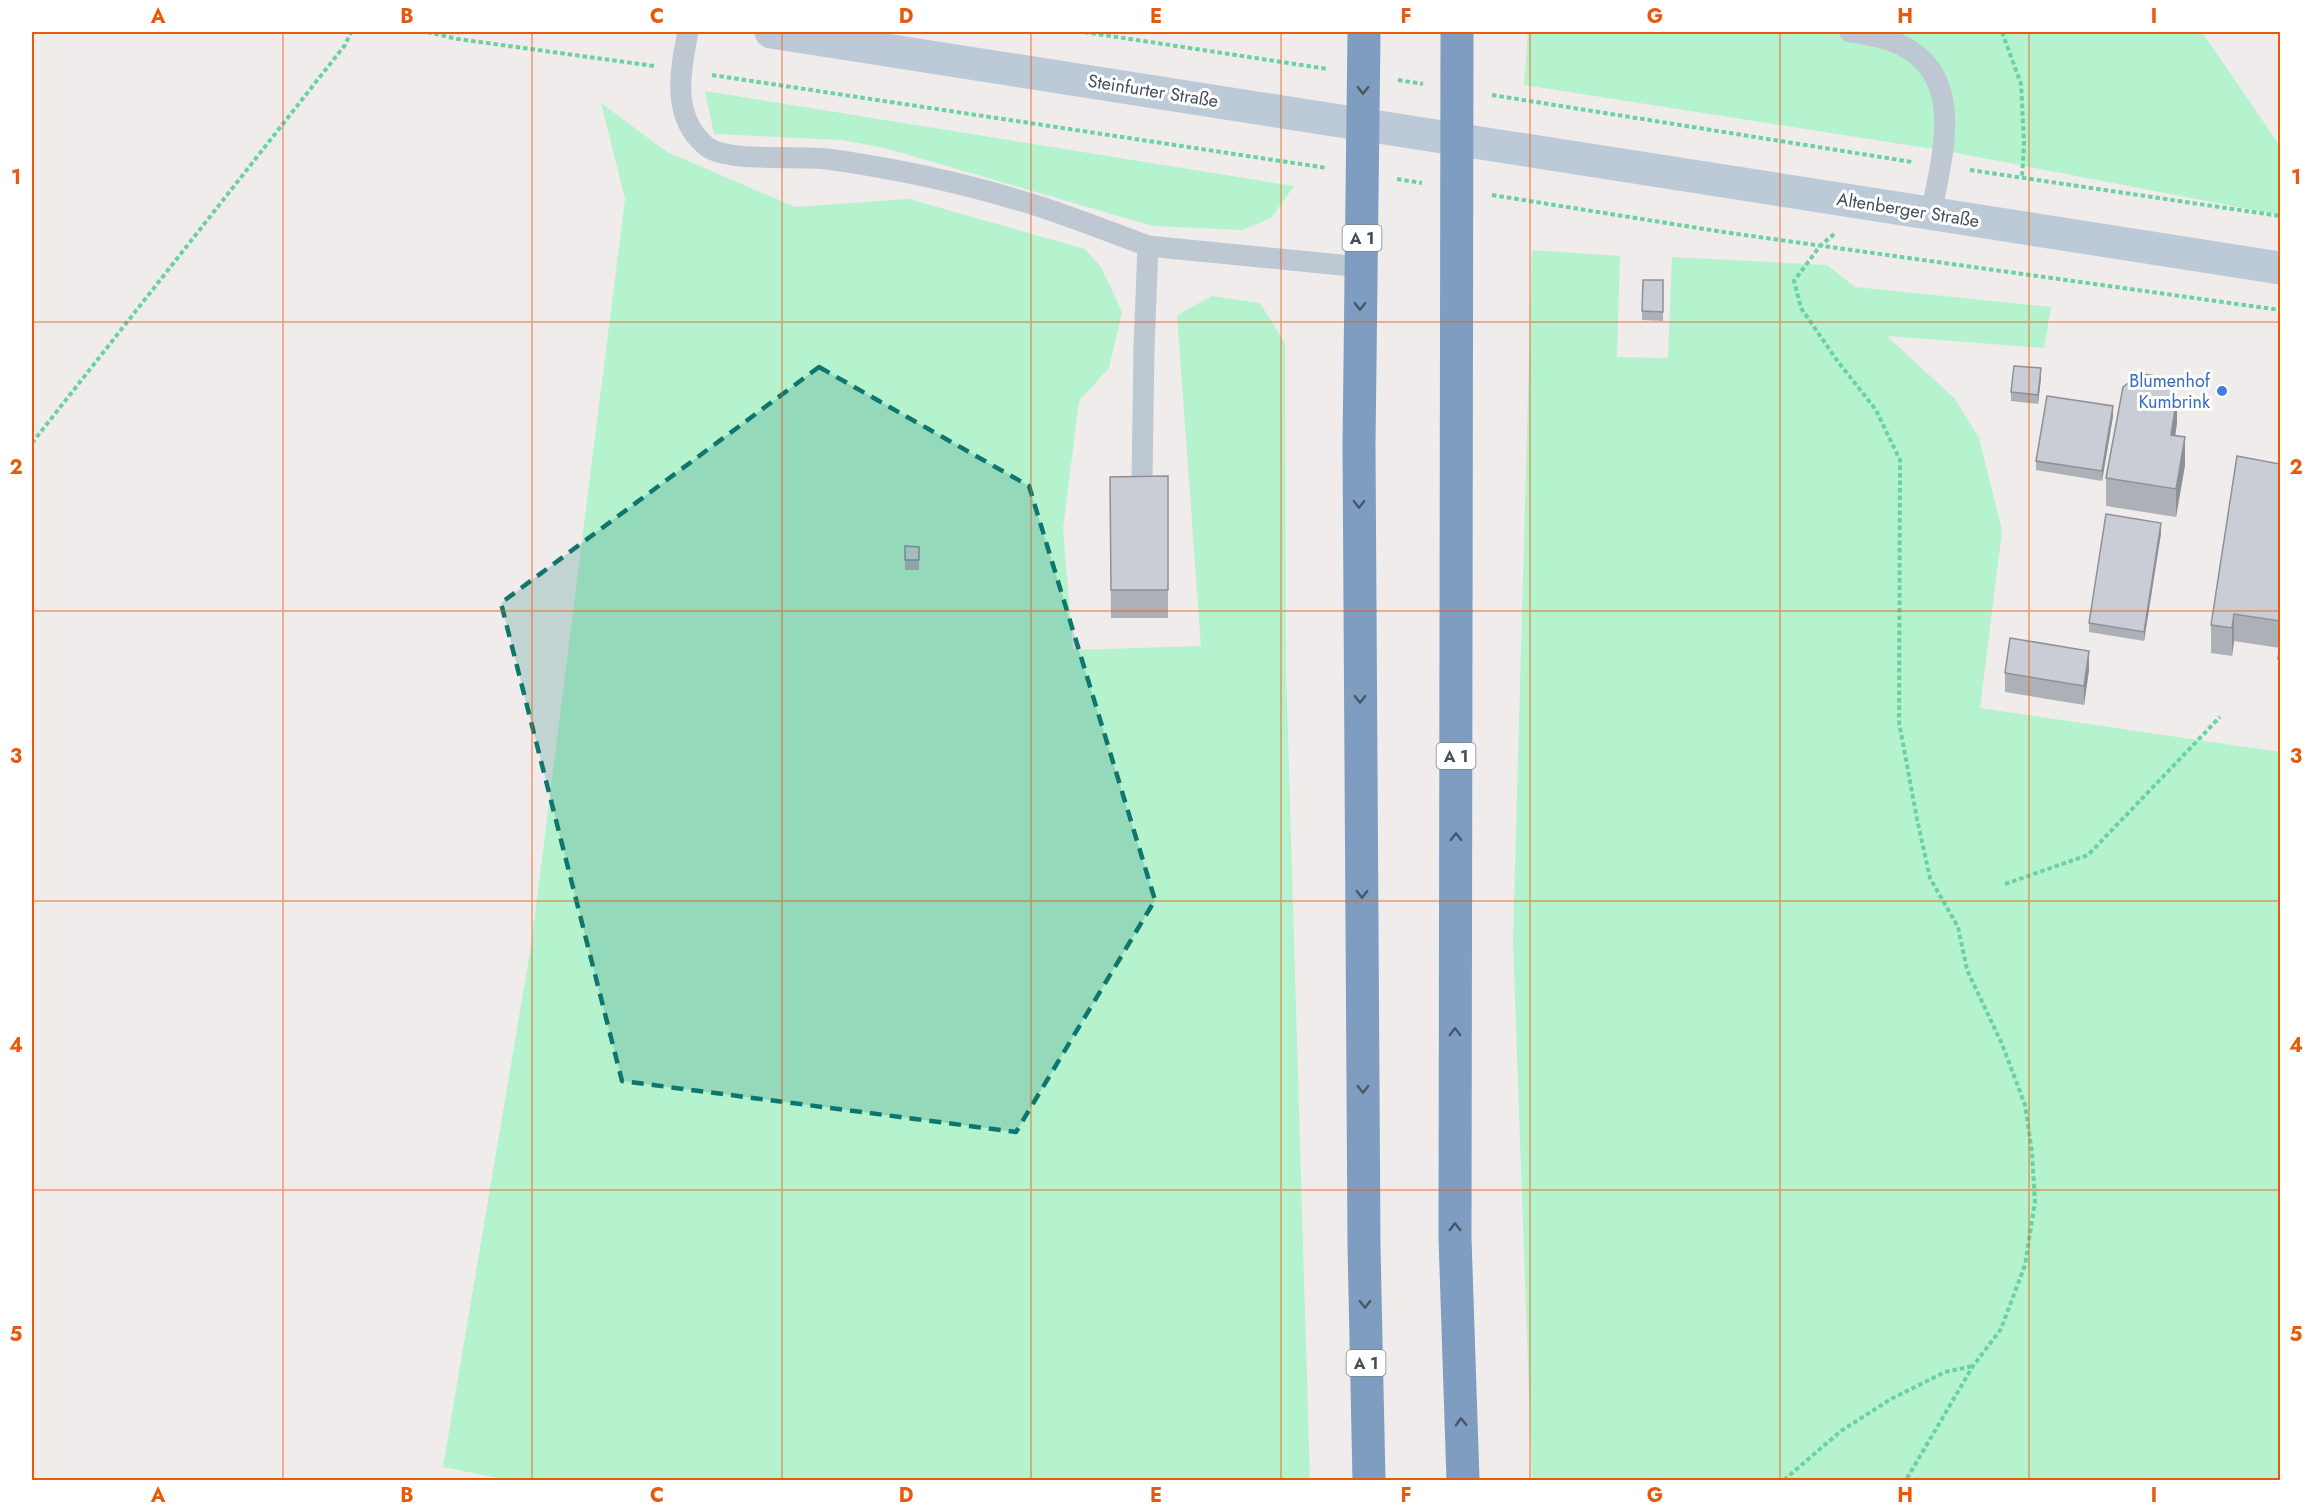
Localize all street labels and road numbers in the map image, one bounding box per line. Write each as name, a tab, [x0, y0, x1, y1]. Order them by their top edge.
street label: Steinfurter Straße	[1086, 68, 1220, 114]
street label: Altenberger Straße	[1835, 186, 1981, 234]
road number: A 1	[1342, 225, 1382, 251]
road number: A 1	[1436, 743, 1476, 769]
road number: A 1	[1346, 1350, 1386, 1376]

